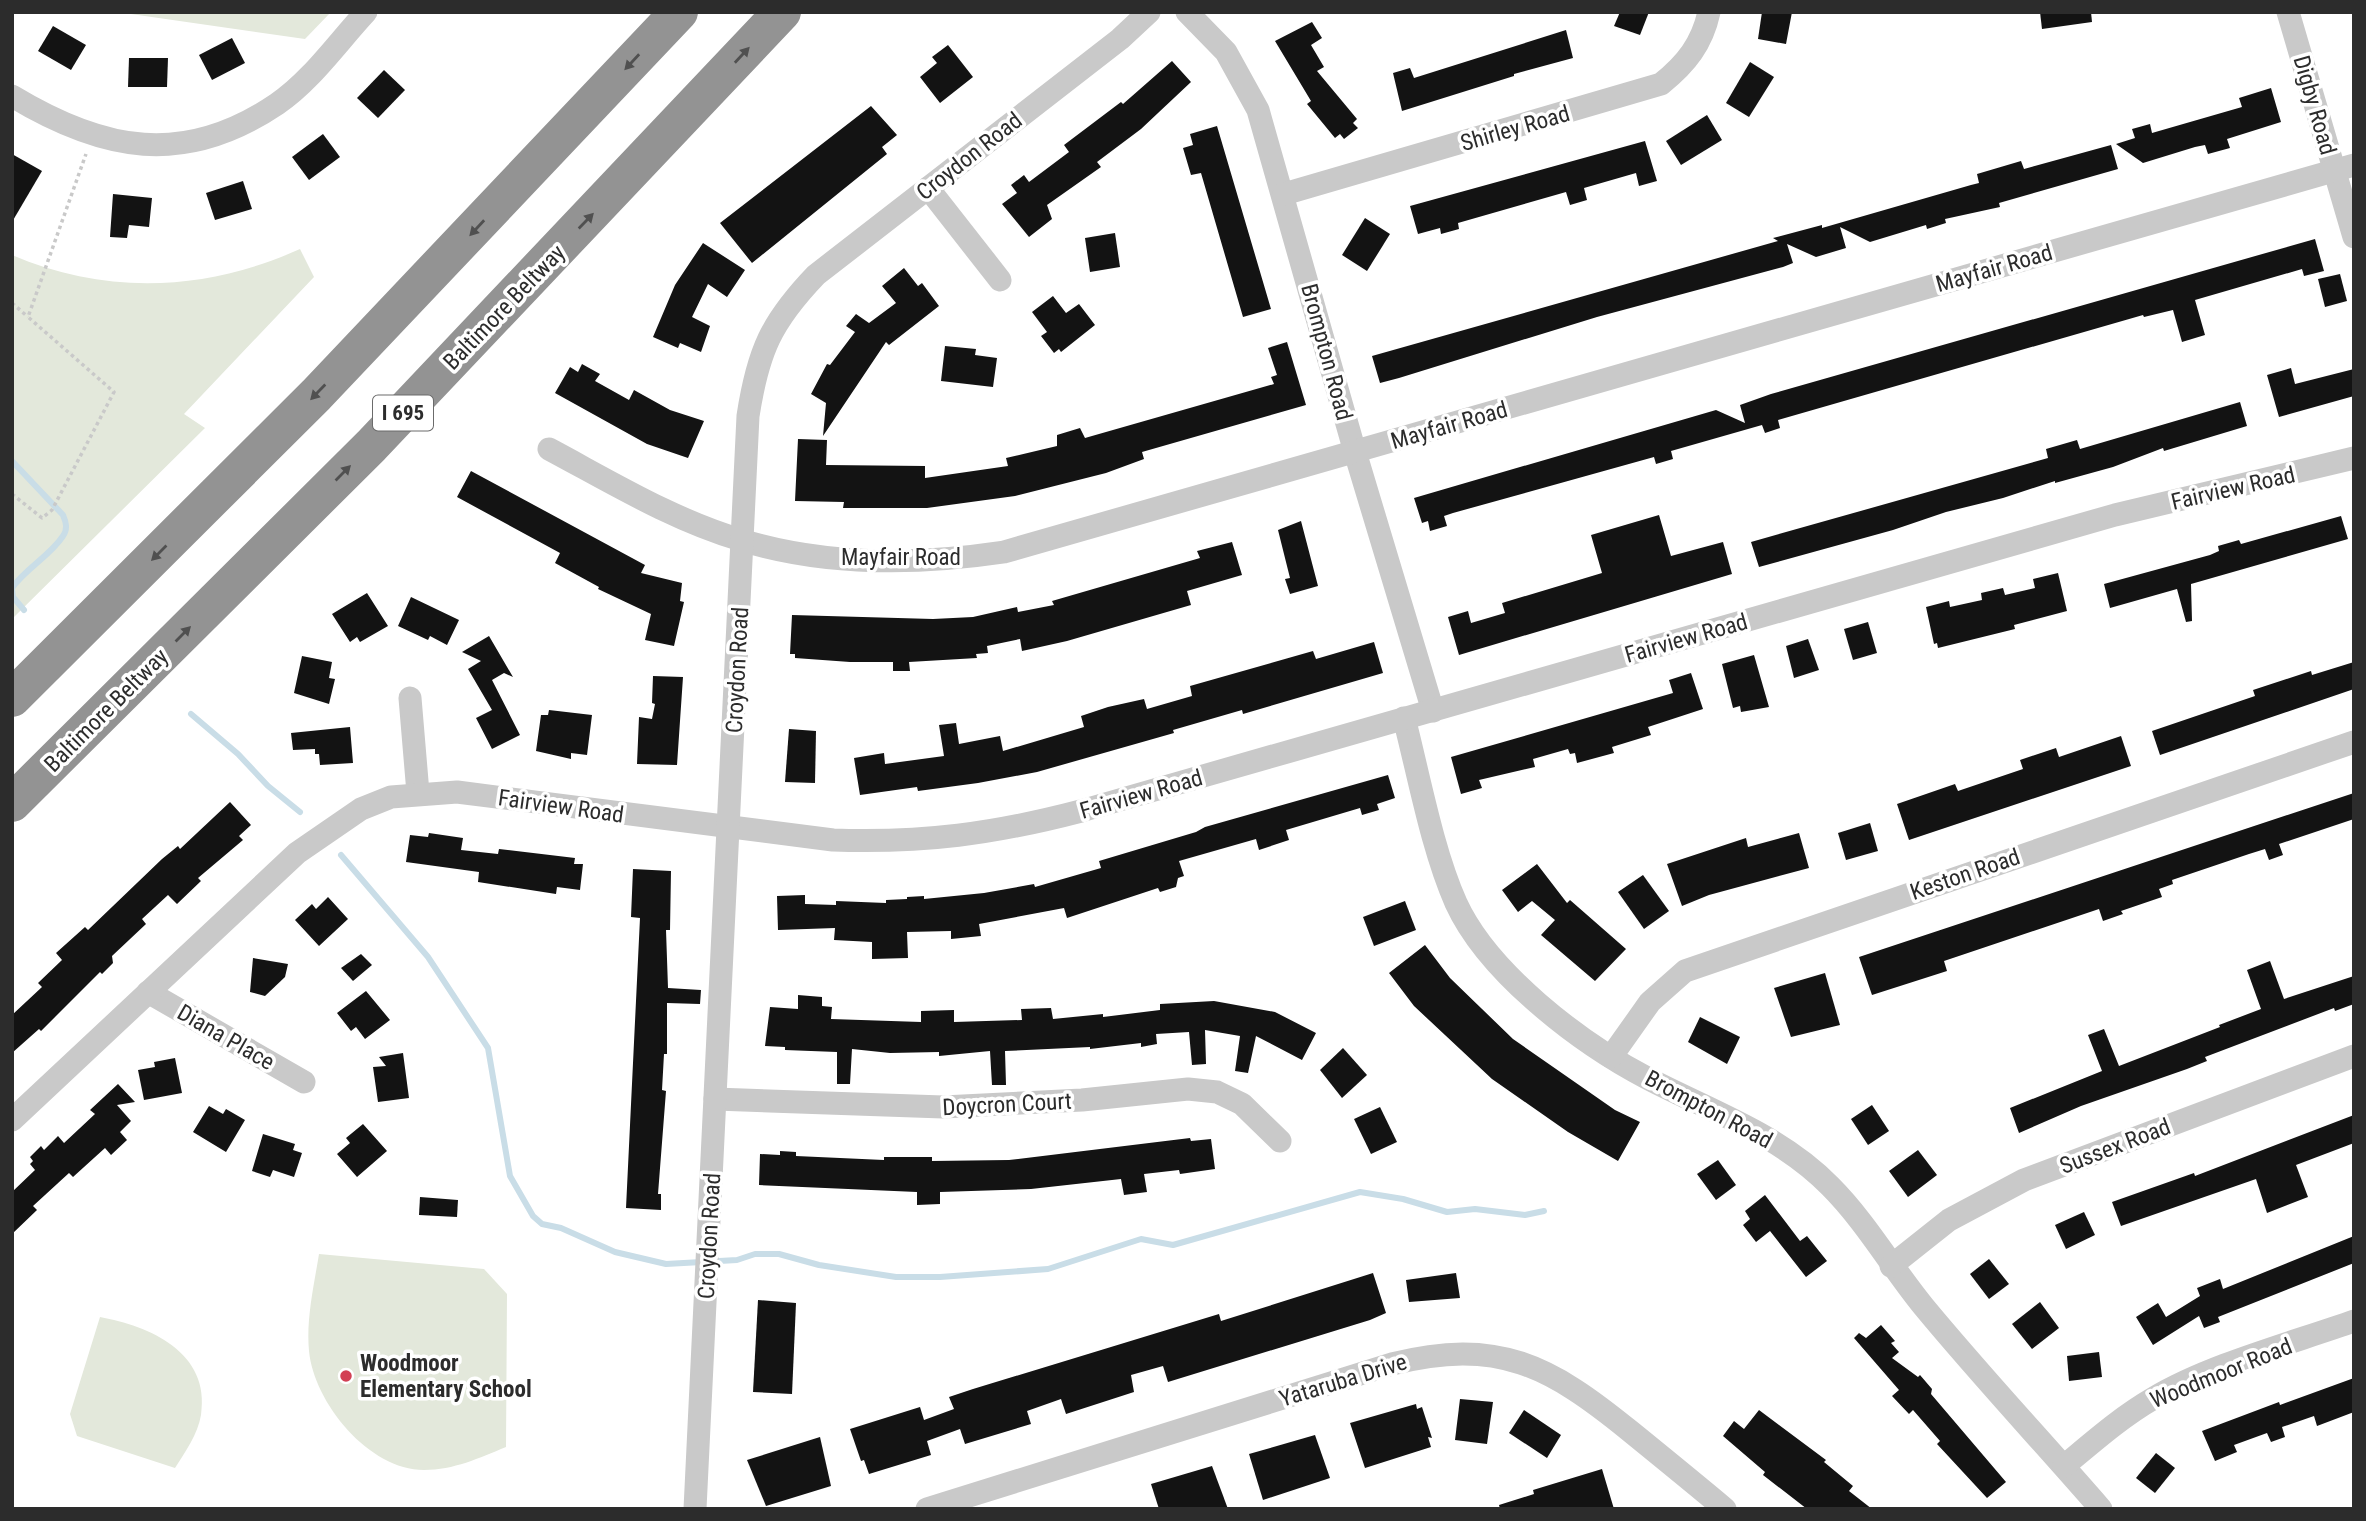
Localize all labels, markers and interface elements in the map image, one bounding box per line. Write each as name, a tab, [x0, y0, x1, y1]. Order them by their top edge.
one-way arrow	[734, 46, 750, 64]
street label: Digby Road	[2287, 52, 2342, 158]
one-way arrow	[625, 53, 641, 70]
street label: Shirley Road	[1457, 100, 1573, 157]
street label: Croydon Road	[911, 107, 1027, 206]
one-way arrow	[578, 213, 594, 230]
one-way arrow	[469, 219, 485, 236]
street label: Baltimore Beltway	[438, 239, 571, 376]
street label: Mayfair Road	[1933, 239, 2056, 298]
street label: Brompton Road	[1295, 281, 1358, 423]
one-way arrow	[310, 383, 327, 400]
road number: I 695	[373, 396, 433, 430]
street label: Mayfair Road	[1388, 396, 1511, 455]
street label: Fairview Road	[2168, 461, 2298, 516]
one-way arrow	[335, 465, 352, 482]
street label: Mayfair Road	[841, 544, 961, 571]
one-way arrow	[150, 545, 167, 562]
street label: Croydon Road	[721, 606, 754, 734]
street label: Fairview Road	[1622, 608, 1751, 669]
one-way arrow	[174, 626, 191, 643]
street label: Baltimore Beltway	[39, 643, 174, 778]
street label: Fairview Road	[1077, 764, 1206, 825]
street label: Fairview Road	[496, 784, 625, 829]
street label: Keston Road	[1907, 843, 2024, 906]
street label: Diana Place	[173, 999, 279, 1076]
street label: Brompton Road	[1640, 1065, 1777, 1154]
street label: Doycron Court	[942, 1088, 1072, 1121]
street label: Sussex Road	[2056, 1113, 2174, 1180]
street label: Croydon Road	[693, 1172, 726, 1300]
street label: Woodmoor Road	[2146, 1333, 2296, 1414]
street label: Yataruba Drive	[1276, 1348, 1410, 1413]
place label: Woodmoor Elementary School	[360, 1350, 532, 1403]
marker: Woodmoor Elementary School	[338, 1368, 354, 1384]

